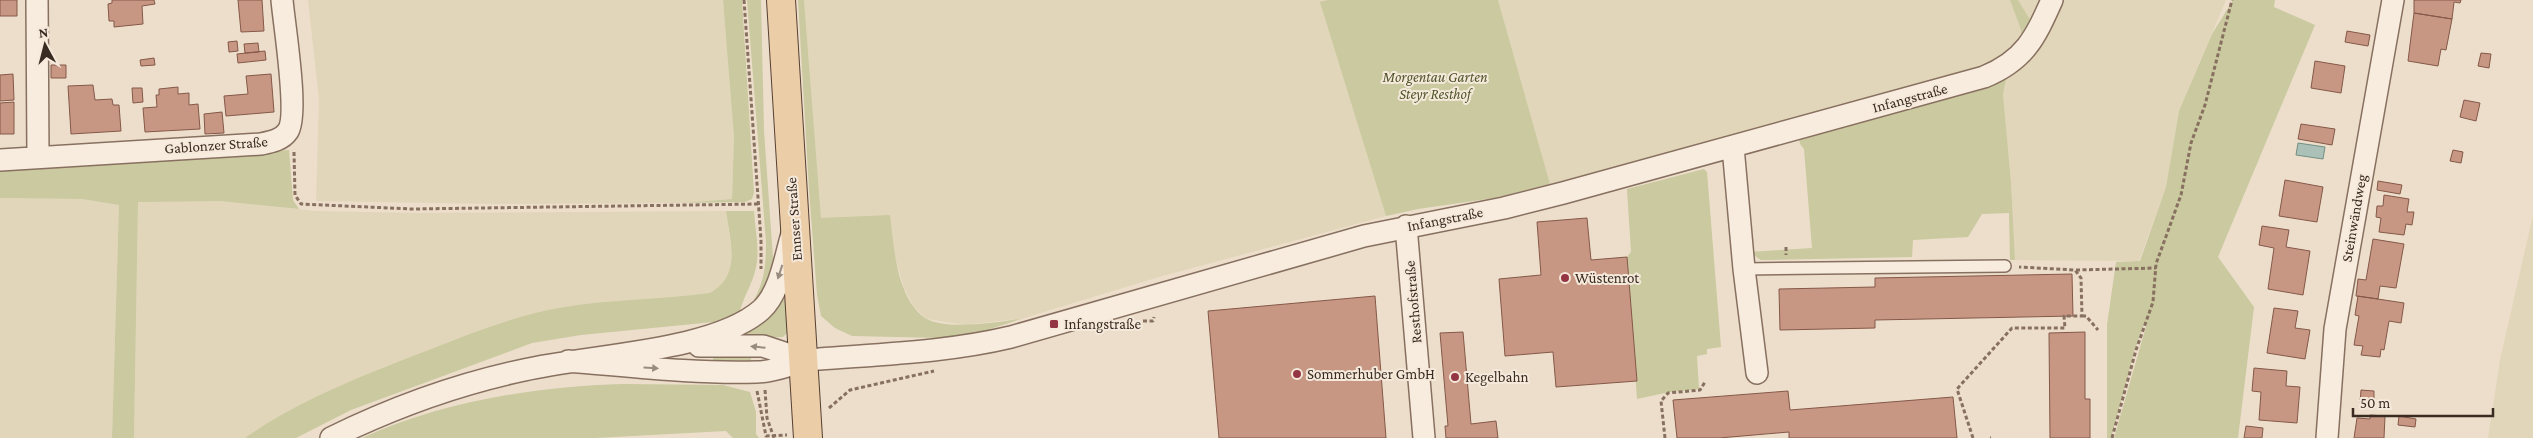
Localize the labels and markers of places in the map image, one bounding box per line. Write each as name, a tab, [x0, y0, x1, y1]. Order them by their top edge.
place label: Wüstenrot	[1575, 270, 1640, 286]
marker: Wüstenrot	[1559, 272, 1571, 284]
place label: Infangstraße	[1064, 316, 1141, 333]
marker: Infangstraße	[1048, 318, 1060, 330]
place label: Sommerhuber GmbH	[1307, 366, 1435, 382]
marker: Sommerhuber GmbH	[1291, 368, 1303, 380]
place label: Kegelbahn	[1465, 369, 1529, 386]
marker: Kegelbahn	[1449, 371, 1461, 383]

